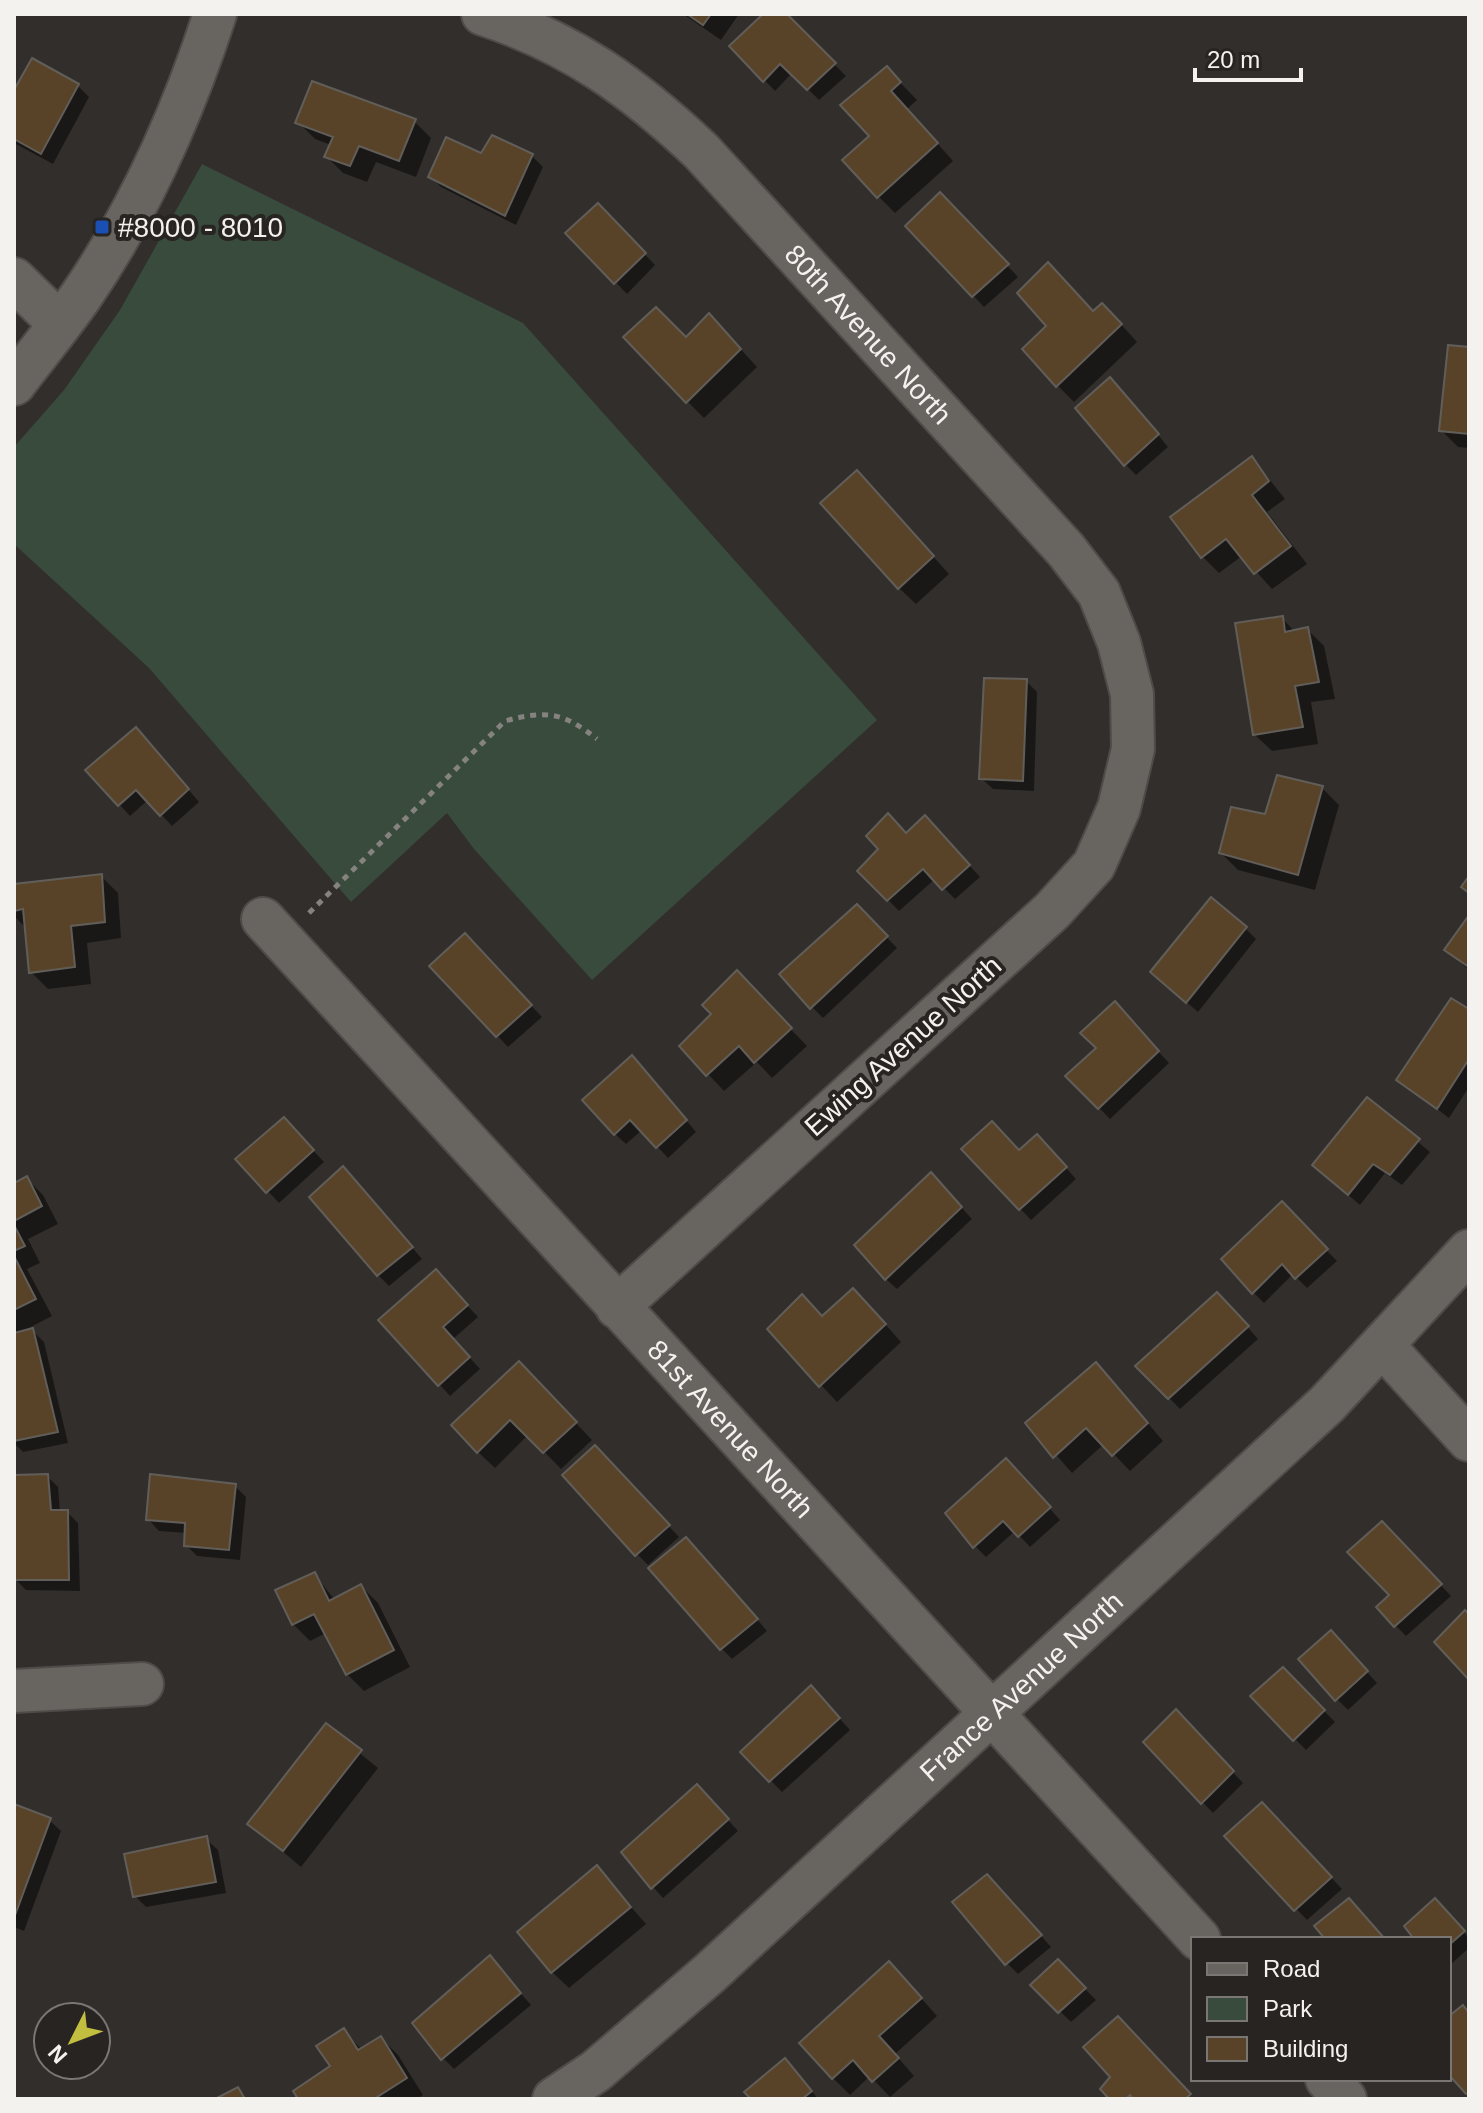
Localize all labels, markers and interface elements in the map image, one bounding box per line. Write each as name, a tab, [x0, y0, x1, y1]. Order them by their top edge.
scale bar	[1195, 32, 1301, 82]
text: 20 m	[1207, 46, 1260, 73]
place label: #8000 - 8010	[118, 212, 283, 243]
marker: #8000 - 8010	[93, 218, 111, 236]
street label: 80th Avenue North	[779, 238, 958, 430]
street label: Ewing Avenue North	[799, 950, 1007, 1142]
street label: 81st Avenue North	[642, 1334, 820, 1524]
street label: France Avenue North	[913, 1585, 1129, 1787]
legend	[1191, 1937, 1451, 2081]
text: Road	[1263, 1955, 1320, 1982]
text: Park	[1263, 1995, 1313, 2022]
north arrow	[32, 2001, 112, 2081]
text: Building	[1263, 2035, 1348, 2062]
text: N	[43, 2040, 72, 2068]

